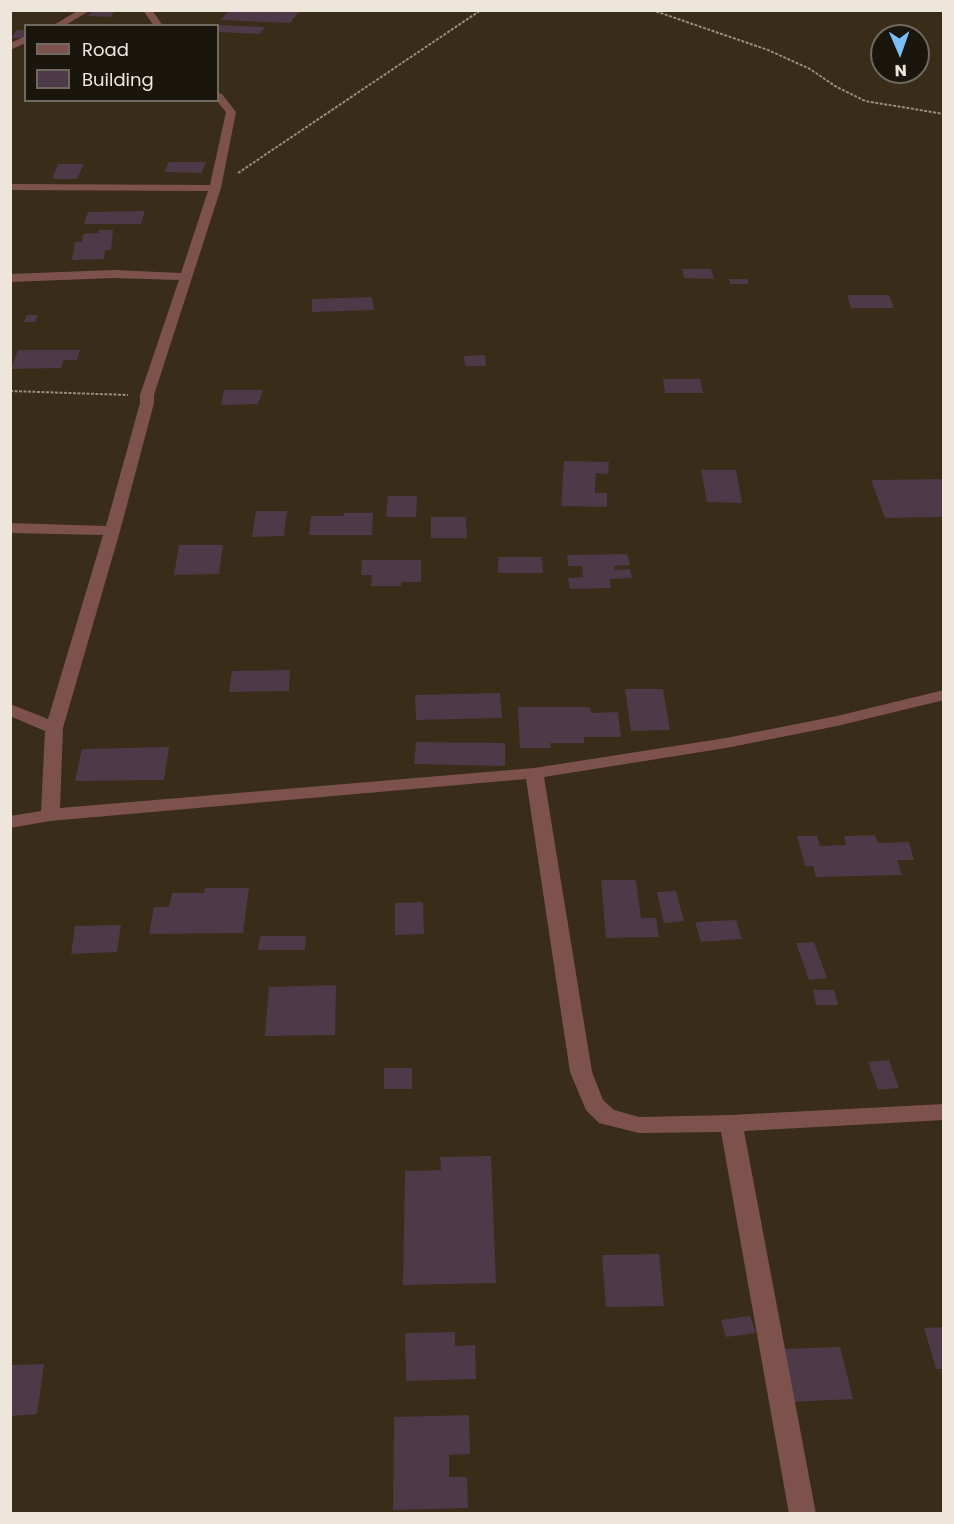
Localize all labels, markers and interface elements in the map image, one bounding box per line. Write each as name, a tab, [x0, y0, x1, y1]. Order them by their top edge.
legend	[24, 24, 219, 102]
north arrow	[870, 24, 930, 84]
text: Road	[82, 37, 129, 62]
text: N	[894, 59, 907, 82]
text: Building	[82, 67, 154, 92]

